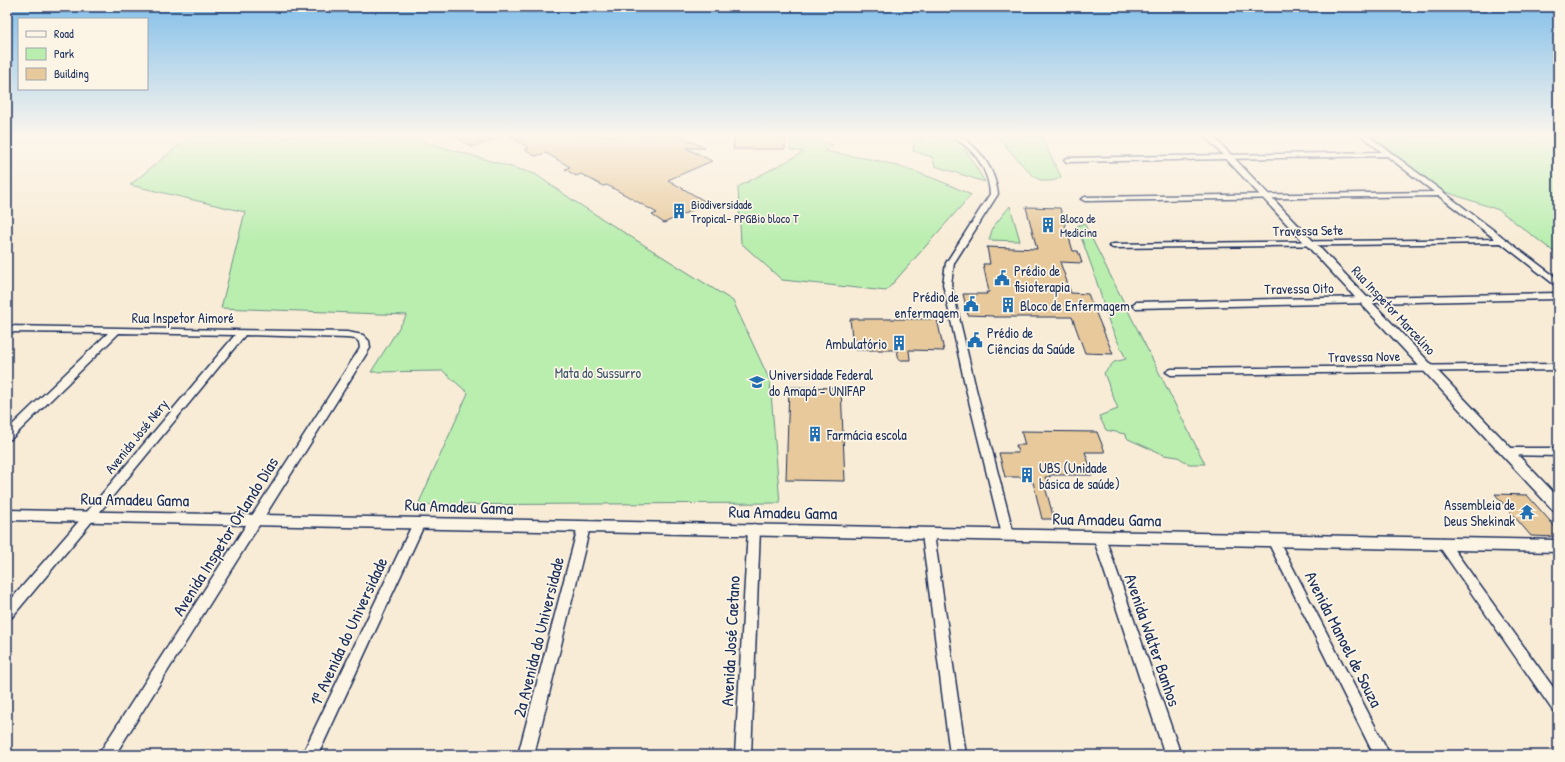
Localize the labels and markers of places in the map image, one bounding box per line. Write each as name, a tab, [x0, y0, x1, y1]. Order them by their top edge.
place label: Biodiversidade Tropical- PPGBio bloco T	[691, 196, 799, 227]
building icon: Biodiversidade Tropical- PPGBio bloco T	[670, 202, 688, 220]
place label: Bloco de Medicina	[1060, 210, 1097, 241]
building icon: Bloco de Medicina	[1039, 216, 1057, 234]
place label: Prédio de fisioterapia	[1014, 261, 1070, 297]
public building icon: Prédio de fisioterapia	[993, 269, 1011, 287]
place label: Prédio de enfermagem	[895, 287, 959, 323]
public building icon: Prédio de enfermagem	[962, 295, 980, 313]
building icon: Bloco de Enfermagem	[999, 296, 1017, 314]
place label: Bloco de Enfermagem	[1020, 296, 1130, 316]
place label: Prédio de Ciências da Saúde	[987, 323, 1076, 358]
public building icon: Prédio de Ciências da Saúde	[966, 331, 984, 349]
place label: Ambulatório	[825, 334, 887, 353]
building icon: Ambulatório	[890, 334, 908, 352]
place label: Universidade Federal do Amapá - UNIFAP	[769, 365, 873, 401]
school or university icon: Universidade Federal do Amapá - UNIFAP	[748, 373, 766, 391]
building icon: Farmácia escola	[806, 425, 824, 443]
place label: Farmácia escola	[826, 425, 907, 444]
place label: UBS (Unidade básica de saúde)	[1039, 458, 1120, 493]
building icon: UBS (Unidade básica de saúde)	[1018, 466, 1036, 484]
place label: Assembleia de Deus Shekinak	[1444, 495, 1515, 530]
temple icon: Assembleia de Deus Shekinak	[1518, 503, 1536, 521]

